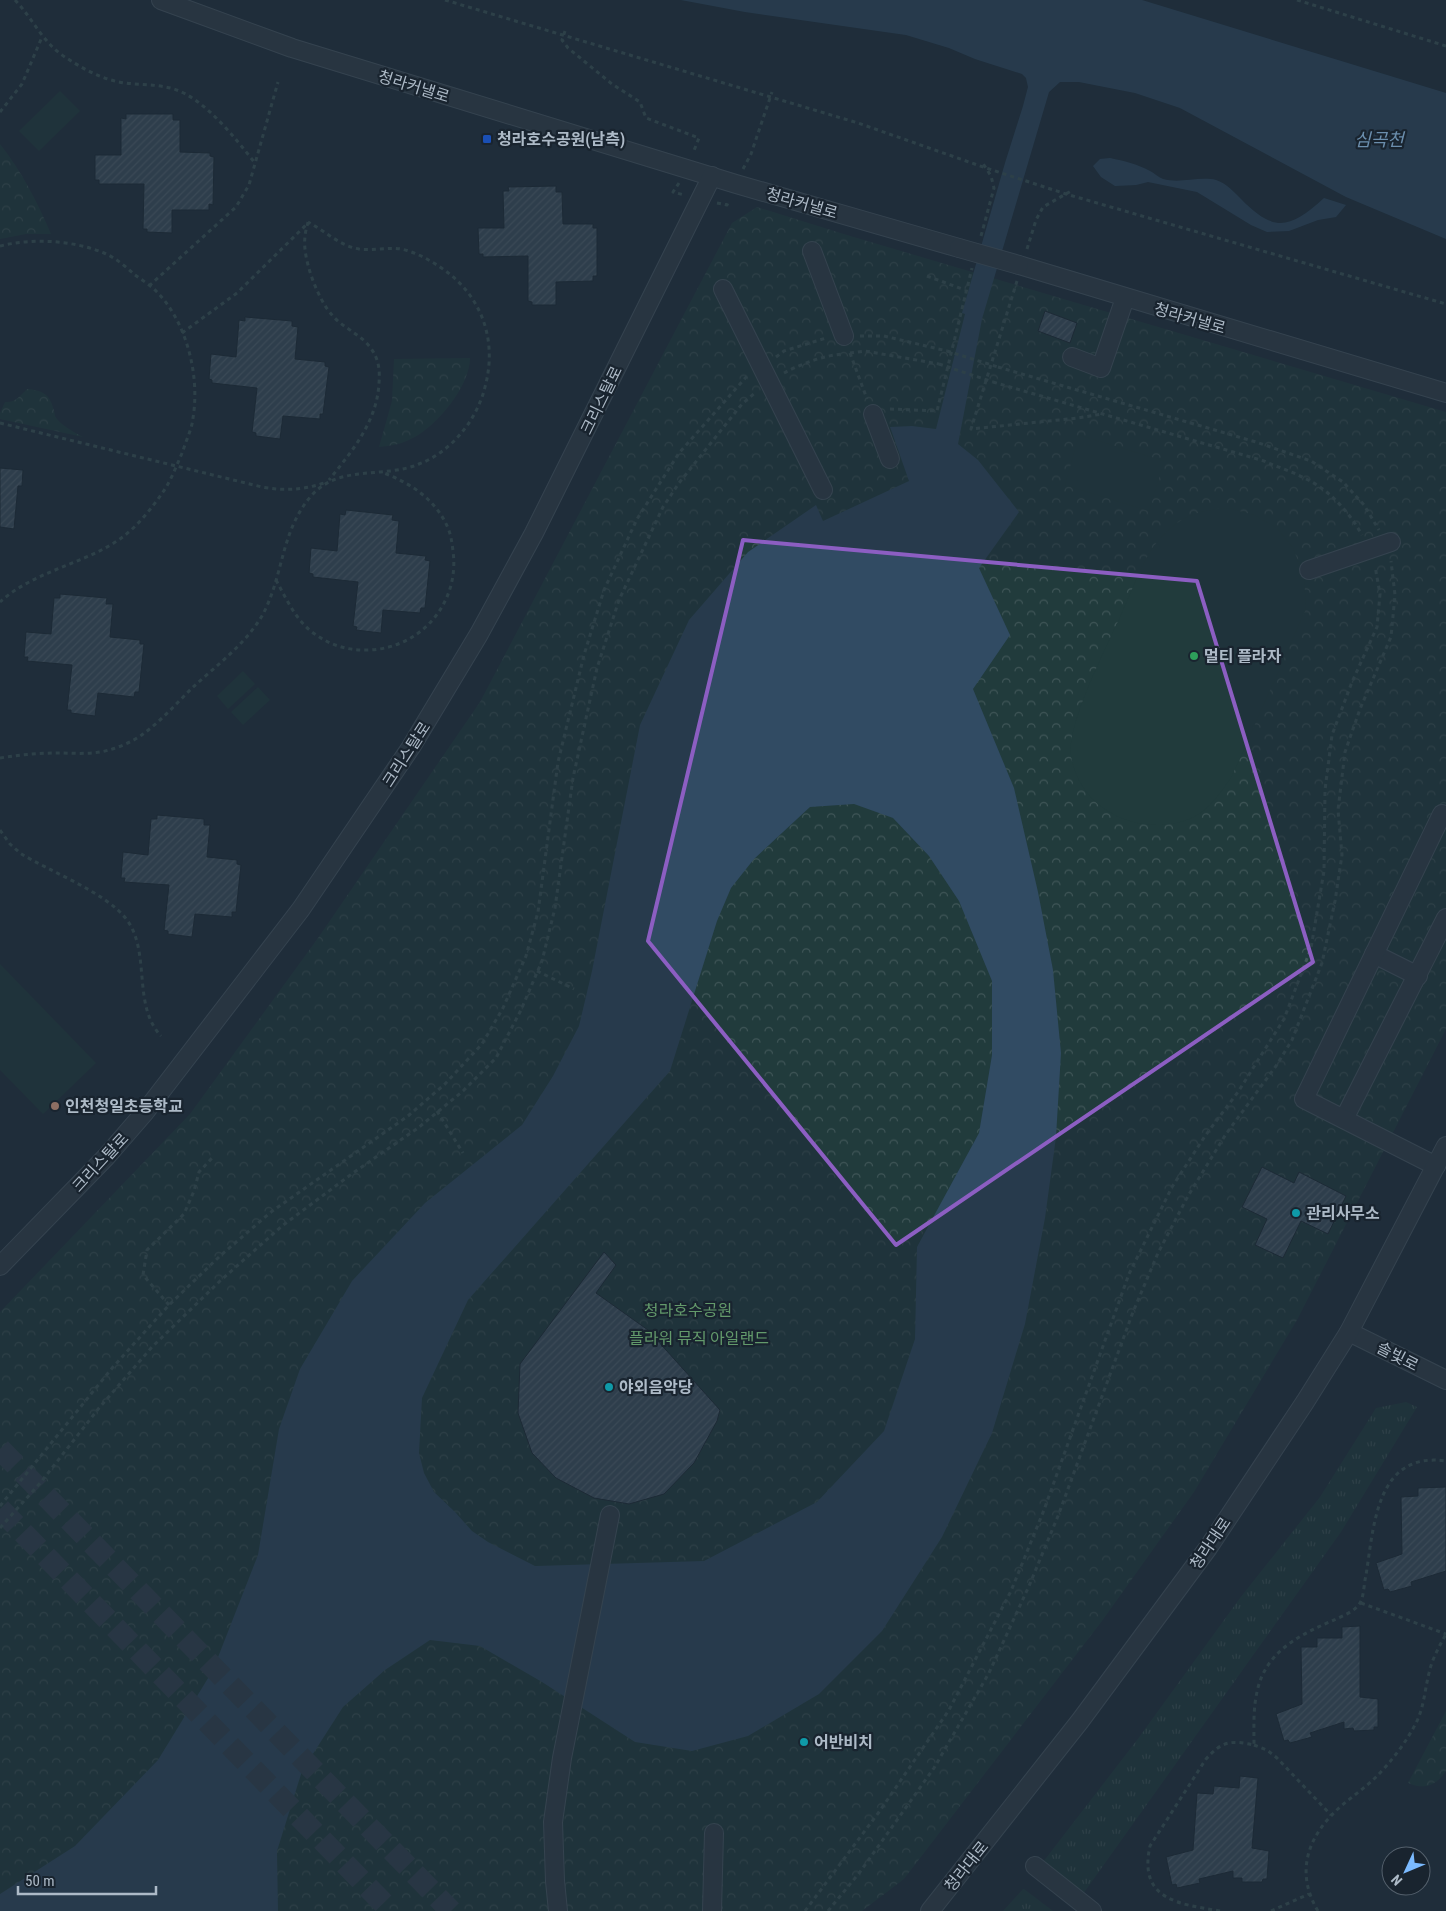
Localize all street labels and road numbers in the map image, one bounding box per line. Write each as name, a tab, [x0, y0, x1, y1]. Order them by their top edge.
street label: 청라커낼로	[376, 67, 452, 106]
street label: 청라커낼로	[764, 184, 840, 223]
street label: 청라커낼로	[1152, 299, 1228, 338]
street label: 크리스탈로	[577, 363, 626, 437]
street label: 크리스탈로	[378, 718, 435, 790]
street label: 크리스탈로	[68, 1129, 133, 1196]
street label: 솔빛로	[1374, 1338, 1422, 1375]
street label: 청라대로	[1186, 1513, 1235, 1573]
street label: 청라대로	[940, 1837, 992, 1895]

